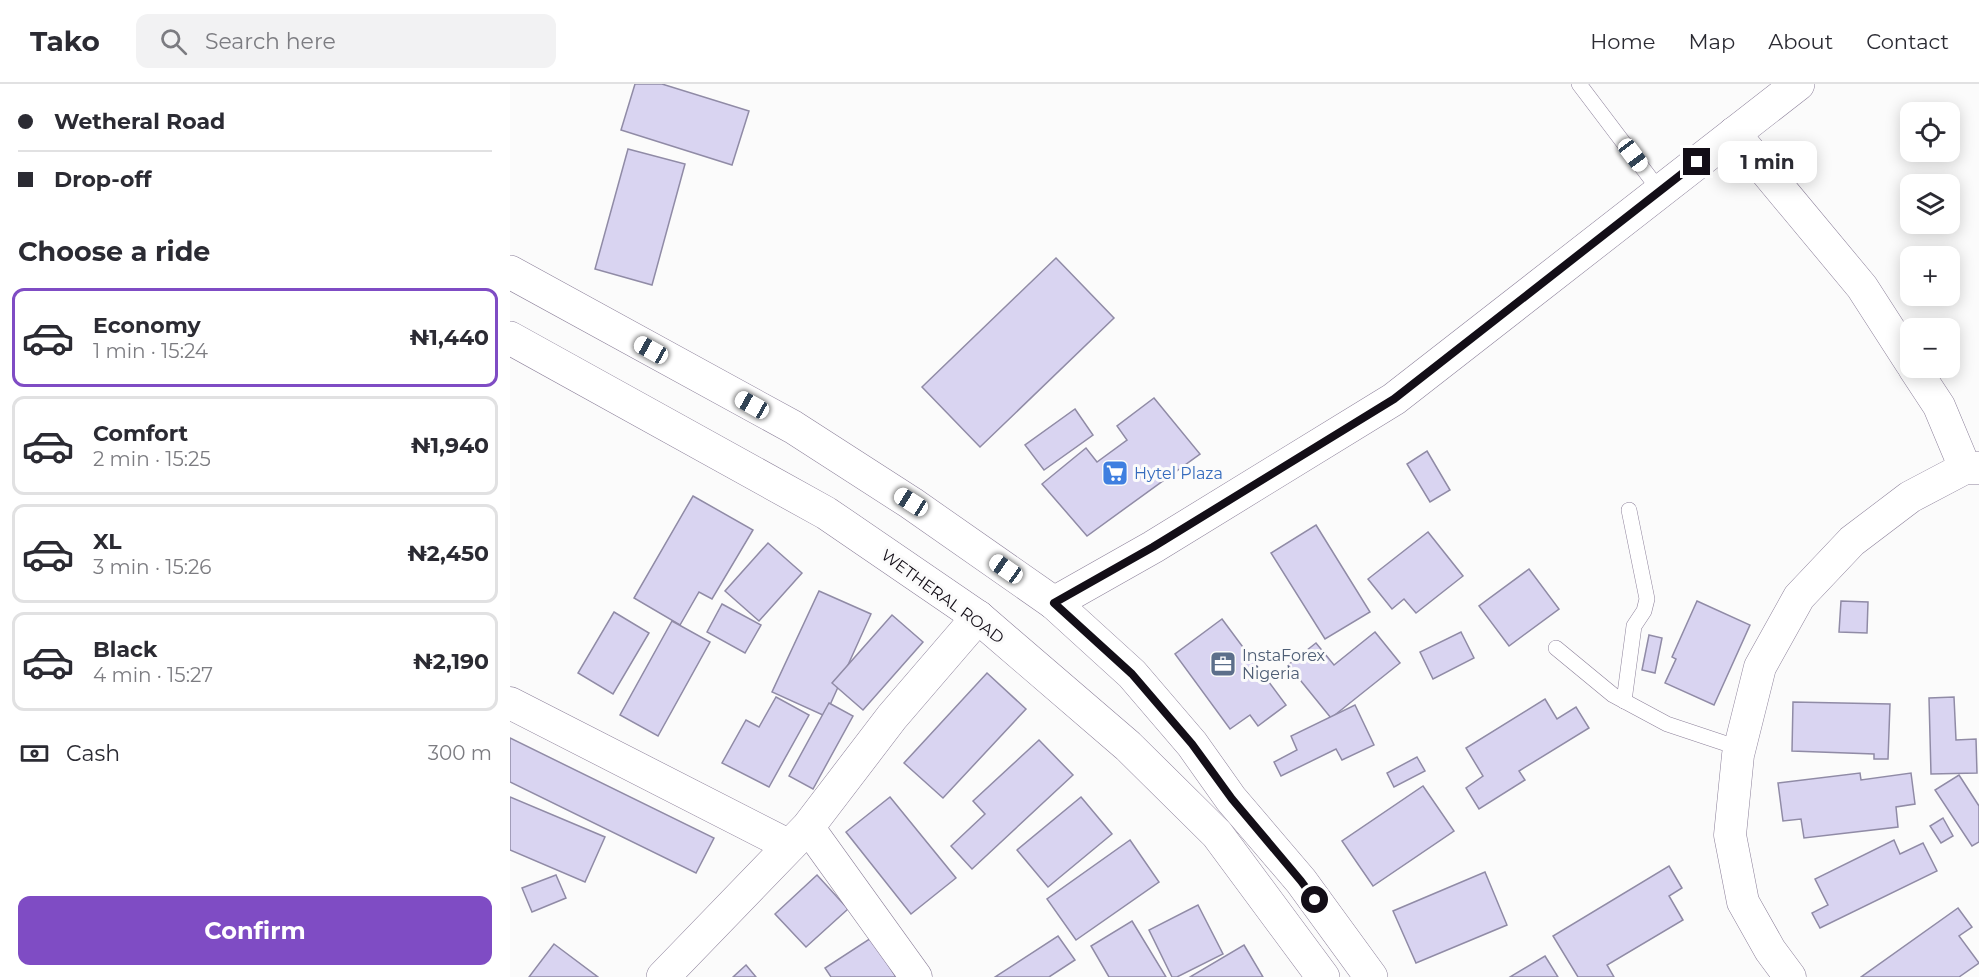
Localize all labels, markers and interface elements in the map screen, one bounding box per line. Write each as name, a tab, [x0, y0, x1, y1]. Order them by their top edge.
search box	[136, 14, 556, 68]
text: Tako	[30, 24, 100, 58]
icon: search	[157, 25, 190, 58]
text: Search here	[205, 28, 336, 55]
text: Home	[1590, 29, 1655, 54]
text: Map	[1688, 29, 1735, 54]
text: About	[1768, 29, 1833, 54]
text: Contact	[1866, 29, 1949, 54]
map controls	[1900, 102, 1960, 378]
button: locate	[1900, 102, 1960, 162]
text: Wetheral Road	[54, 108, 225, 135]
car	[1615, 135, 1651, 175]
callout: 1 min	[1718, 141, 1817, 183]
route end	[1683, 148, 1710, 175]
text: 1 min	[1740, 150, 1795, 174]
text: Drop-off	[54, 166, 152, 193]
button: layers	[1900, 174, 1960, 234]
text: Choose a ride	[18, 235, 210, 268]
button: +	[1900, 246, 1960, 306]
icon: car	[21, 311, 75, 365]
text: Economy	[93, 312, 201, 339]
button: −	[1900, 318, 1960, 378]
text: ₦1,440	[409, 324, 489, 351]
car	[631, 333, 671, 367]
text: 1 min · 15:24	[93, 339, 208, 363]
car	[732, 388, 772, 422]
icon: car	[21, 419, 75, 473]
text: Comfort	[93, 420, 188, 447]
text: ₦1,940	[411, 432, 489, 459]
text: 2 min · 15:25	[93, 447, 211, 471]
supermarket icon: Hytel Plaza	[1100, 458, 1130, 488]
place label: Hytel Plaza	[1134, 464, 1223, 483]
car	[891, 485, 931, 519]
icon: car	[21, 527, 75, 581]
text: XL	[93, 528, 122, 555]
text: ₦2,450	[407, 540, 489, 567]
street label: WETHERAL ROAD	[878, 545, 1008, 647]
car	[986, 551, 1026, 587]
text: 3 min · 15:26	[93, 555, 211, 579]
icon: car	[21, 635, 75, 689]
text: Black	[93, 636, 157, 663]
place label: InstaForex Nigeria	[1242, 646, 1326, 683]
text: ₦2,190	[413, 648, 489, 675]
office icon: InstaForex Nigeria	[1208, 649, 1238, 679]
text: 4 min · 15:27	[93, 663, 213, 687]
icon: cash	[18, 737, 51, 770]
text: Cash	[66, 740, 120, 767]
text: 300 m	[428, 741, 492, 765]
route start	[1301, 886, 1328, 913]
button: Confirm	[18, 896, 492, 965]

